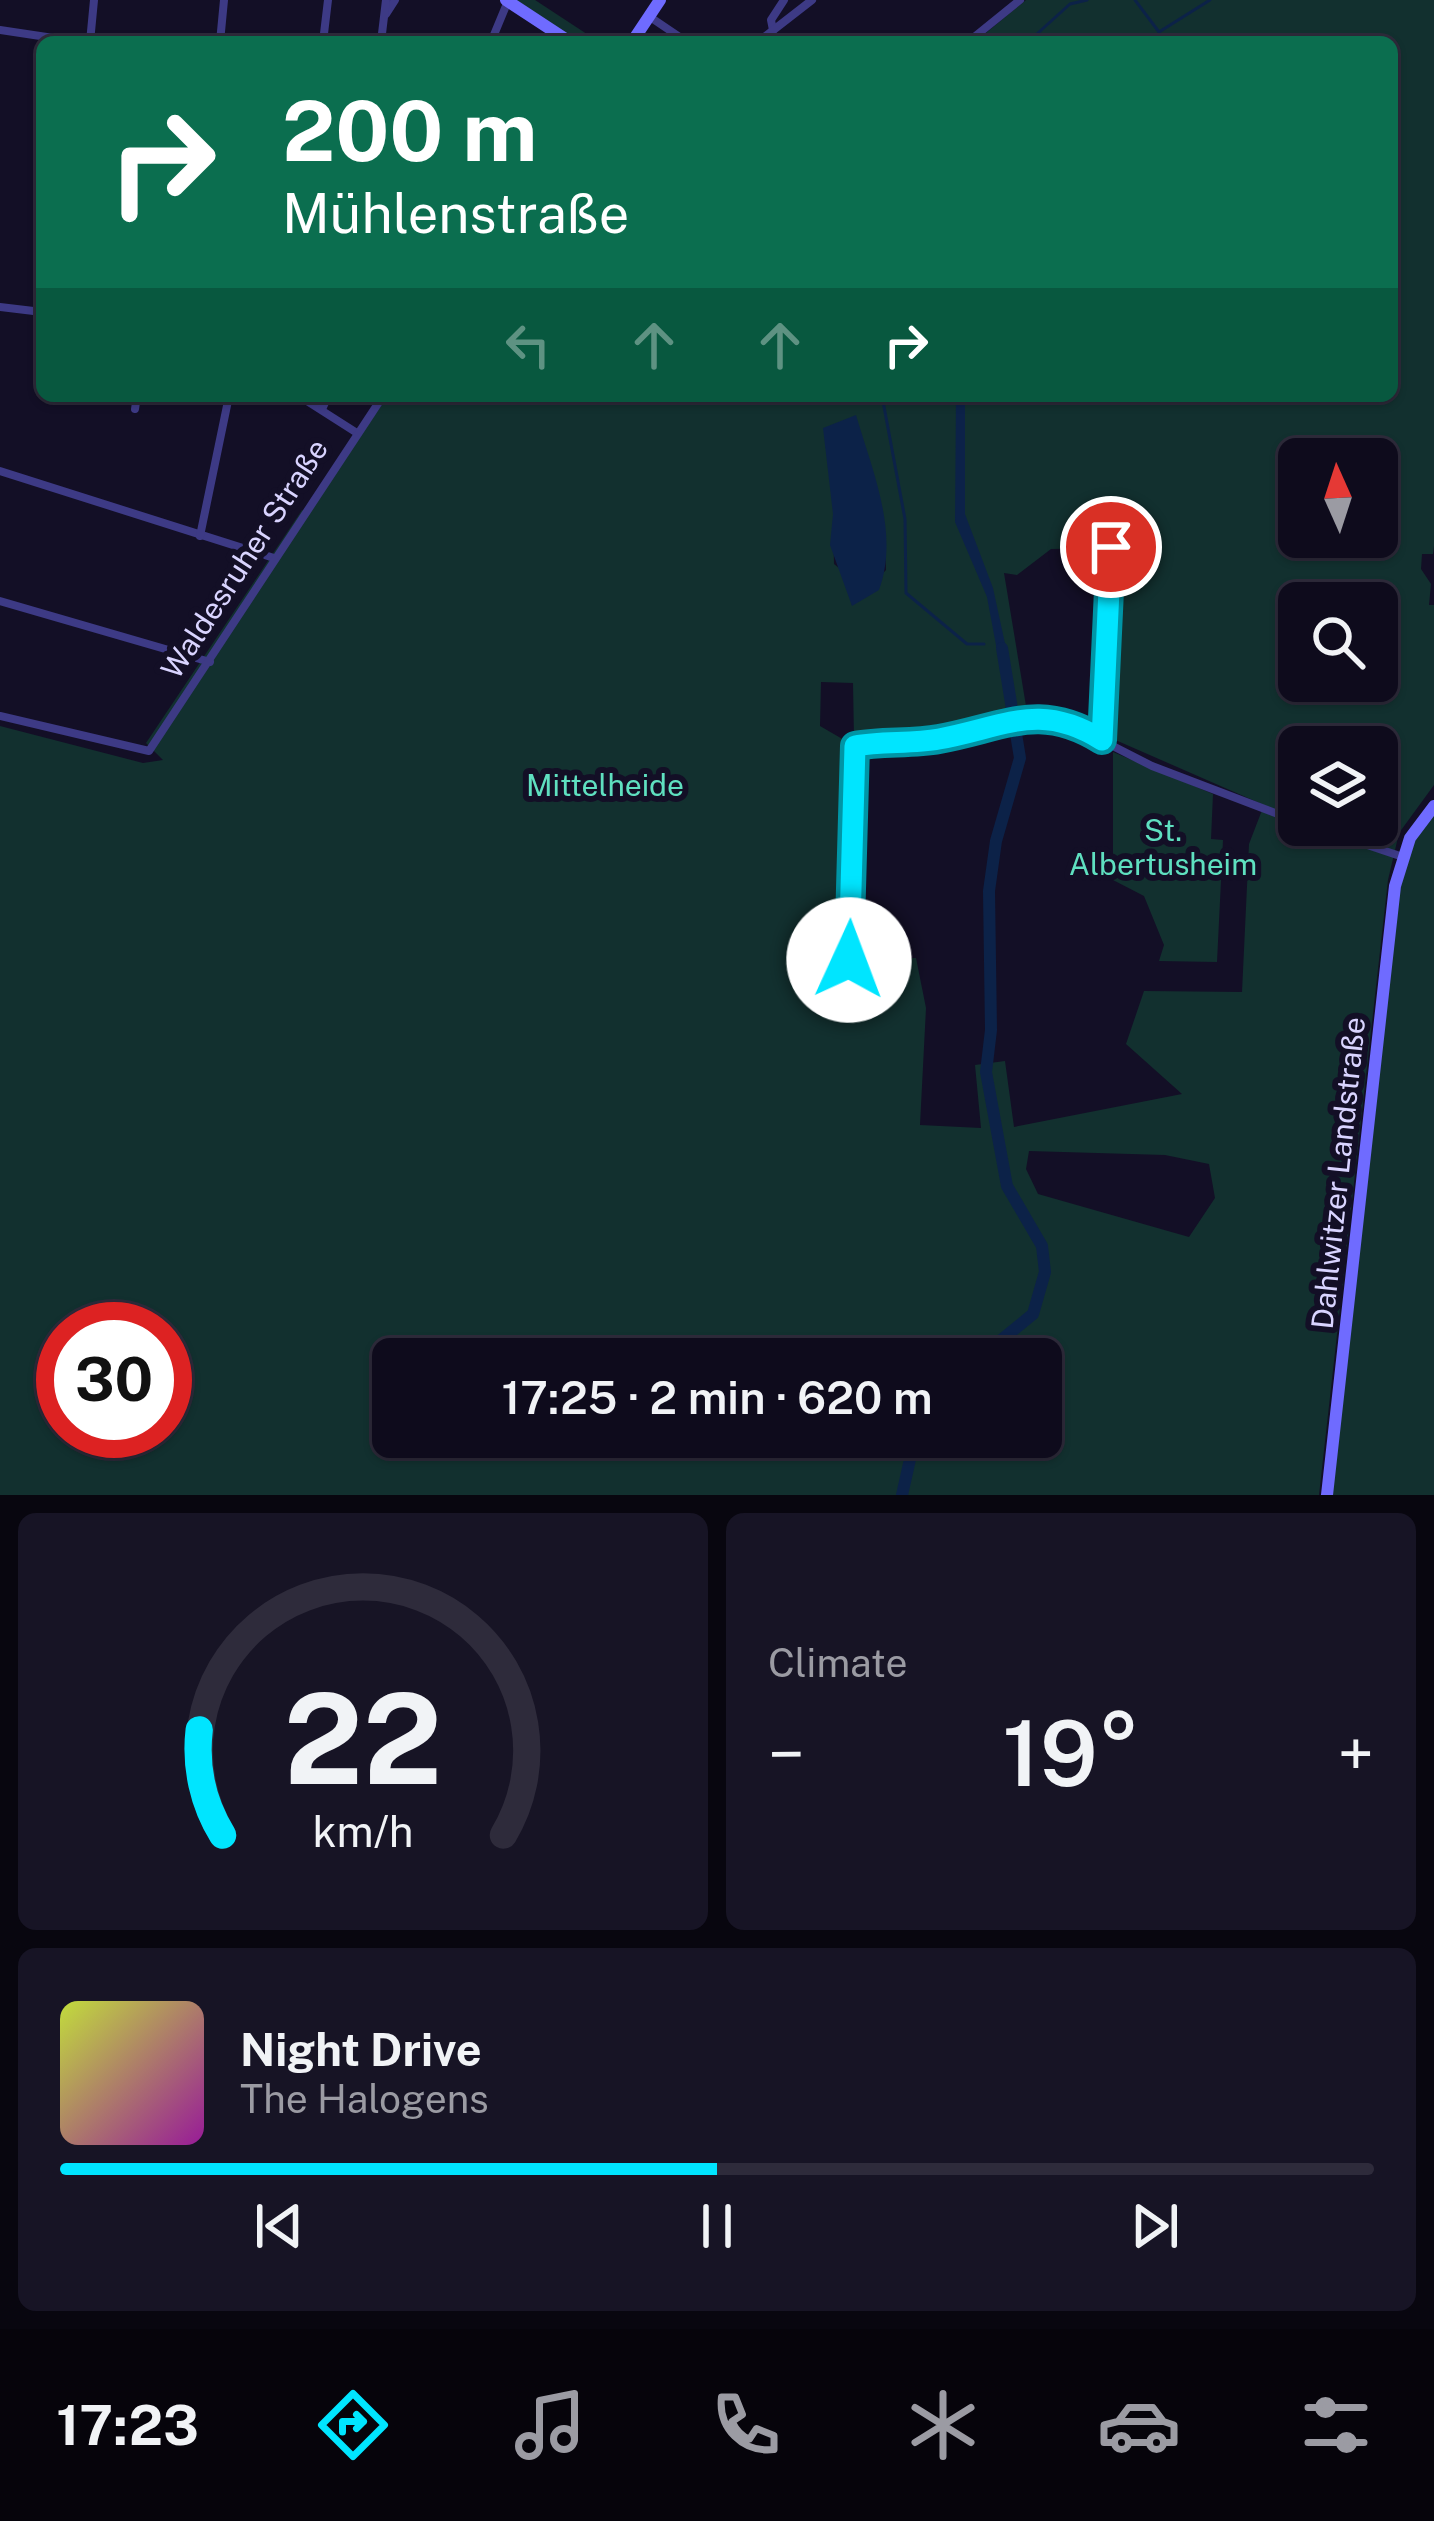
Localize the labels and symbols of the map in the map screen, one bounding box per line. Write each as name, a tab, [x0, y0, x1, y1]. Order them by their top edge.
street label: Waldesruher Straße	[153, 432, 335, 685]
north arrow	[1278, 438, 1398, 558]
pin	[1060, 496, 1162, 598]
park label: Mittelheide	[526, 767, 684, 803]
park label: St. Albertusheim	[1069, 812, 1257, 882]
position arrow	[786, 897, 912, 1023]
street label: Dahlwitzer Landstraße	[1304, 1015, 1372, 1331]
speed limit sign: 30	[36, 1302, 192, 1458]

